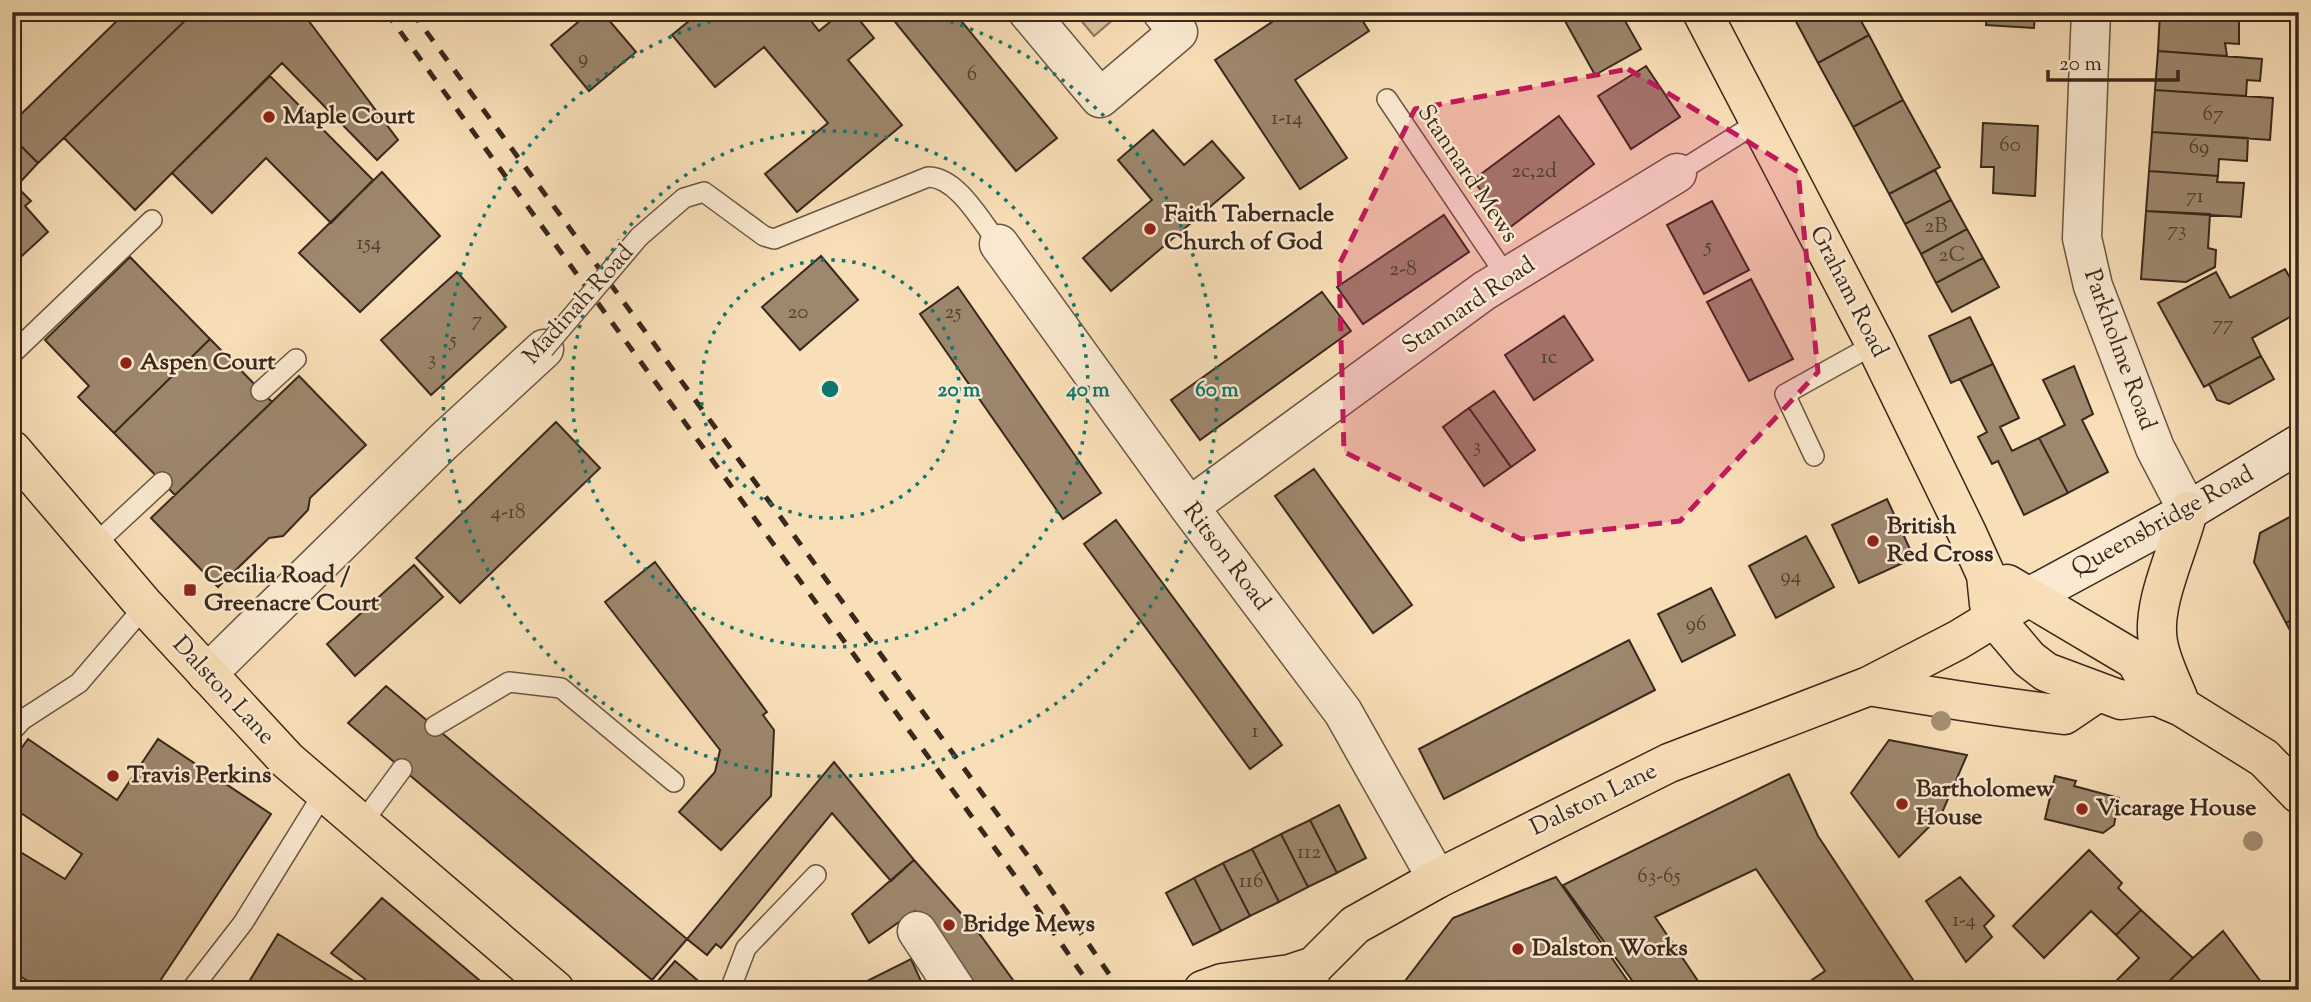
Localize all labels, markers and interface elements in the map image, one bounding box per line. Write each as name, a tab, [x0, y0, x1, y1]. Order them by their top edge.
scale bar	[2048, 38, 2178, 82]
house number: 9	[578, 44, 588, 74]
text: 20 m	[2059, 50, 2102, 80]
house number: 6	[967, 60, 977, 90]
street label: Stannard Mews	[1408, 98, 1526, 250]
place label: Maple Court	[283, 100, 415, 134]
house number: 67	[2203, 100, 2224, 130]
house number: 1-14	[1271, 104, 1303, 134]
marker: Maple Court	[261, 109, 277, 125]
house number: 60	[1999, 131, 2021, 161]
house number: 69	[2189, 133, 2209, 163]
house number: 2c,2d	[1511, 157, 1557, 187]
house number: 71	[2186, 182, 2204, 212]
place label: Faith Tabernacle Church of God	[1164, 198, 1334, 260]
house number: 2B	[1924, 212, 1948, 242]
house number: 73	[2167, 216, 2187, 246]
street label: Graham Road	[1800, 220, 1896, 364]
marker: Faith Tabernacle Church of God	[1142, 221, 1158, 237]
house number: 154	[357, 229, 381, 259]
house number: 5	[1703, 232, 1712, 262]
street label: Madinah Road	[516, 237, 643, 373]
house number: 2C	[1939, 241, 1965, 271]
street label: Stannard Road	[1396, 249, 1543, 363]
house number: 2-8	[1389, 255, 1417, 285]
street label: Parkholme Road	[2074, 265, 2164, 436]
house number: 20	[788, 298, 808, 328]
house number: 25	[944, 298, 962, 328]
house number: 7	[472, 306, 483, 336]
house number: 77	[2212, 310, 2234, 340]
house number: 5	[448, 326, 457, 356]
house number: 1c	[1541, 343, 1557, 373]
house number: 3	[428, 345, 436, 375]
place label: Aspen Court	[140, 346, 276, 380]
marker: Aspen Court	[118, 355, 134, 371]
text: 20 m	[938, 376, 981, 406]
text: 40 m	[1065, 376, 1110, 406]
text: 60 m	[1195, 376, 1239, 406]
centre of rings	[818, 377, 842, 401]
house number: 3	[1473, 432, 1481, 462]
street label: Queensbridge Road	[2066, 458, 2261, 586]
street label: Ritson Road	[1174, 496, 1278, 619]
house number: 4-18	[491, 498, 525, 528]
place label: British Red Cross	[1887, 510, 1993, 572]
marker: British Red Cross	[1865, 533, 1881, 549]
place label: Cecilia Road / Greenacre Court	[204, 559, 380, 621]
house number: 94	[1781, 562, 1801, 592]
marker: Cecilia Road / Greenacre Court	[182, 582, 198, 598]
house number: 96	[1686, 610, 1706, 640]
street label: Dalston Lane	[164, 629, 282, 753]
house number: 1	[1251, 717, 1259, 747]
street label: Dalston Lane	[1525, 755, 1663, 845]
place label: Travis Perkins	[127, 759, 271, 793]
marker: Travis Perkins	[105, 768, 121, 784]
place label: Bartholomew House	[1916, 773, 2054, 835]
place label: Vicarage House	[2096, 792, 2256, 826]
marker: Bartholomew House	[1894, 796, 1910, 812]
marker: Vicarage House	[2074, 801, 2090, 817]
house number: 112	[1297, 838, 1321, 868]
house number: 63-65	[1637, 862, 1681, 892]
house number: 116	[1239, 867, 1263, 897]
house number: 1-4	[1952, 906, 1976, 936]
place label: Bridge Mews	[963, 908, 1095, 942]
marker: Bridge Mews	[941, 917, 957, 933]
place label: Dalston Works	[1532, 932, 1688, 966]
marker: Dalston Works	[1510, 941, 1526, 957]

